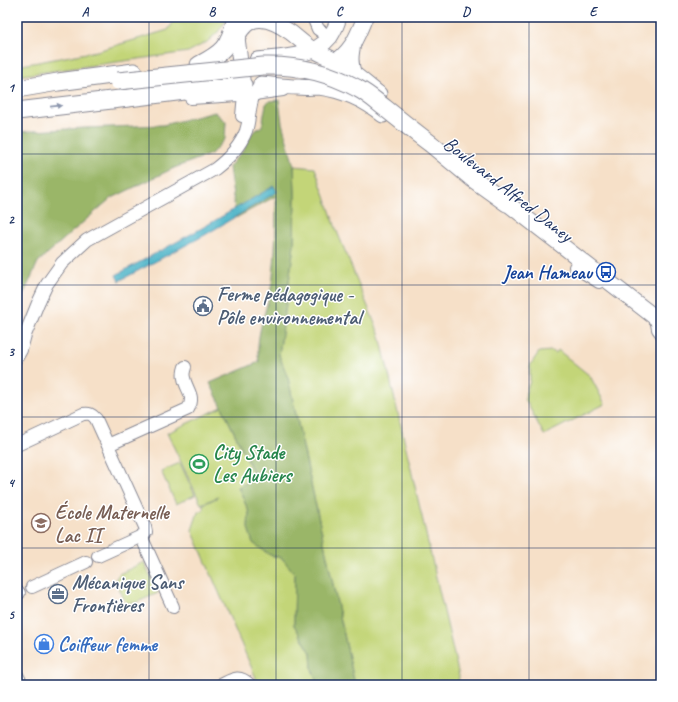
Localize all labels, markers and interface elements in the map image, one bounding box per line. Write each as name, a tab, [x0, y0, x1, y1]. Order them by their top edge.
text: A	[82, 4, 90, 20]
text: B	[209, 4, 217, 20]
text: C	[336, 4, 344, 20]
text: D	[462, 4, 471, 20]
text: E	[590, 4, 599, 20]
text: 1	[8, 80, 16, 96]
one-way arrow	[50, 103, 62, 110]
street label: Boulevard Alfred Daney	[438, 131, 579, 249]
text: 2	[8, 212, 15, 228]
place label: Jean Hameau	[501, 260, 594, 285]
bus stop icon: Jean Hameau	[595, 261, 617, 283]
place label: Ferme pédagogique - Pôle environnemental	[217, 282, 365, 330]
public building icon: Ferme pédagogique - Pôle environnemental	[192, 295, 214, 317]
text: 3	[8, 344, 15, 360]
place label: City Stade Les Aubiers	[213, 440, 293, 488]
sports icon: City Stade Les Aubiers	[188, 453, 210, 475]
text: 4	[8, 475, 16, 491]
place label: École Maternelle Lac II	[55, 500, 170, 548]
school or university icon: École Maternelle Lac II	[30, 512, 52, 534]
place label: Mécanique Sans Frontières	[72, 570, 185, 618]
office icon: Mécanique Sans Frontières	[47, 583, 69, 605]
text: 5	[8, 607, 15, 623]
place label: Coiffeur femme	[58, 632, 158, 657]
shop icon: Coiffeur femme	[33, 633, 55, 655]

